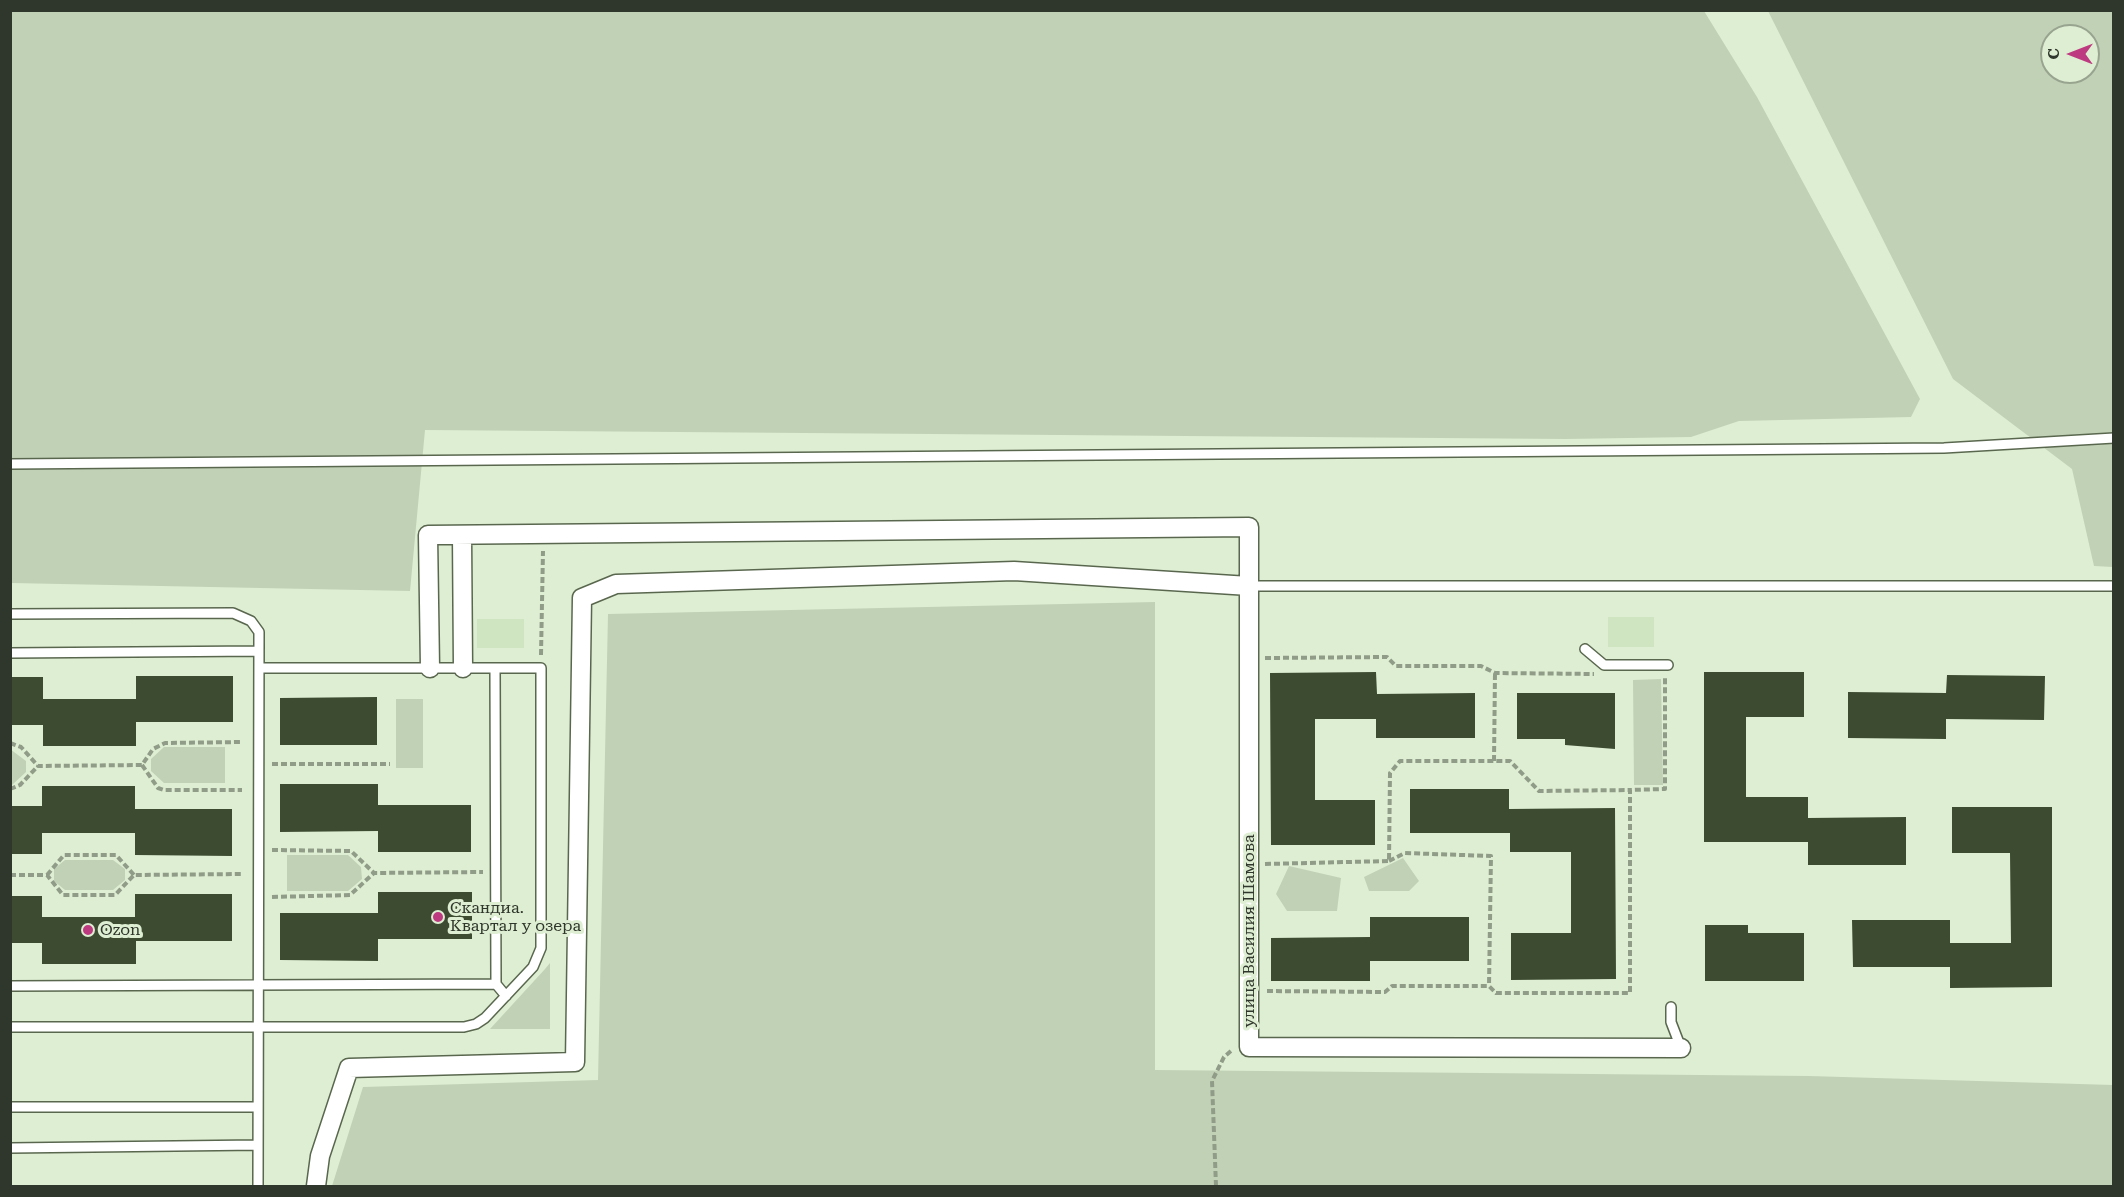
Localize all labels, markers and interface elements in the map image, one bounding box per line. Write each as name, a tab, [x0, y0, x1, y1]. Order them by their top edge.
north arrow	[2040, 24, 2100, 84]
text: С	[2044, 48, 2063, 60]
street label: улица Василия Шамова	[1239, 834, 1259, 1028]
place label: Скандиа. Квартал у озера	[450, 898, 581, 936]
marker: Скандиа. Квартал у озера	[431, 910, 445, 924]
place label: Ozon	[100, 920, 140, 940]
marker: Ozon	[81, 923, 95, 937]

